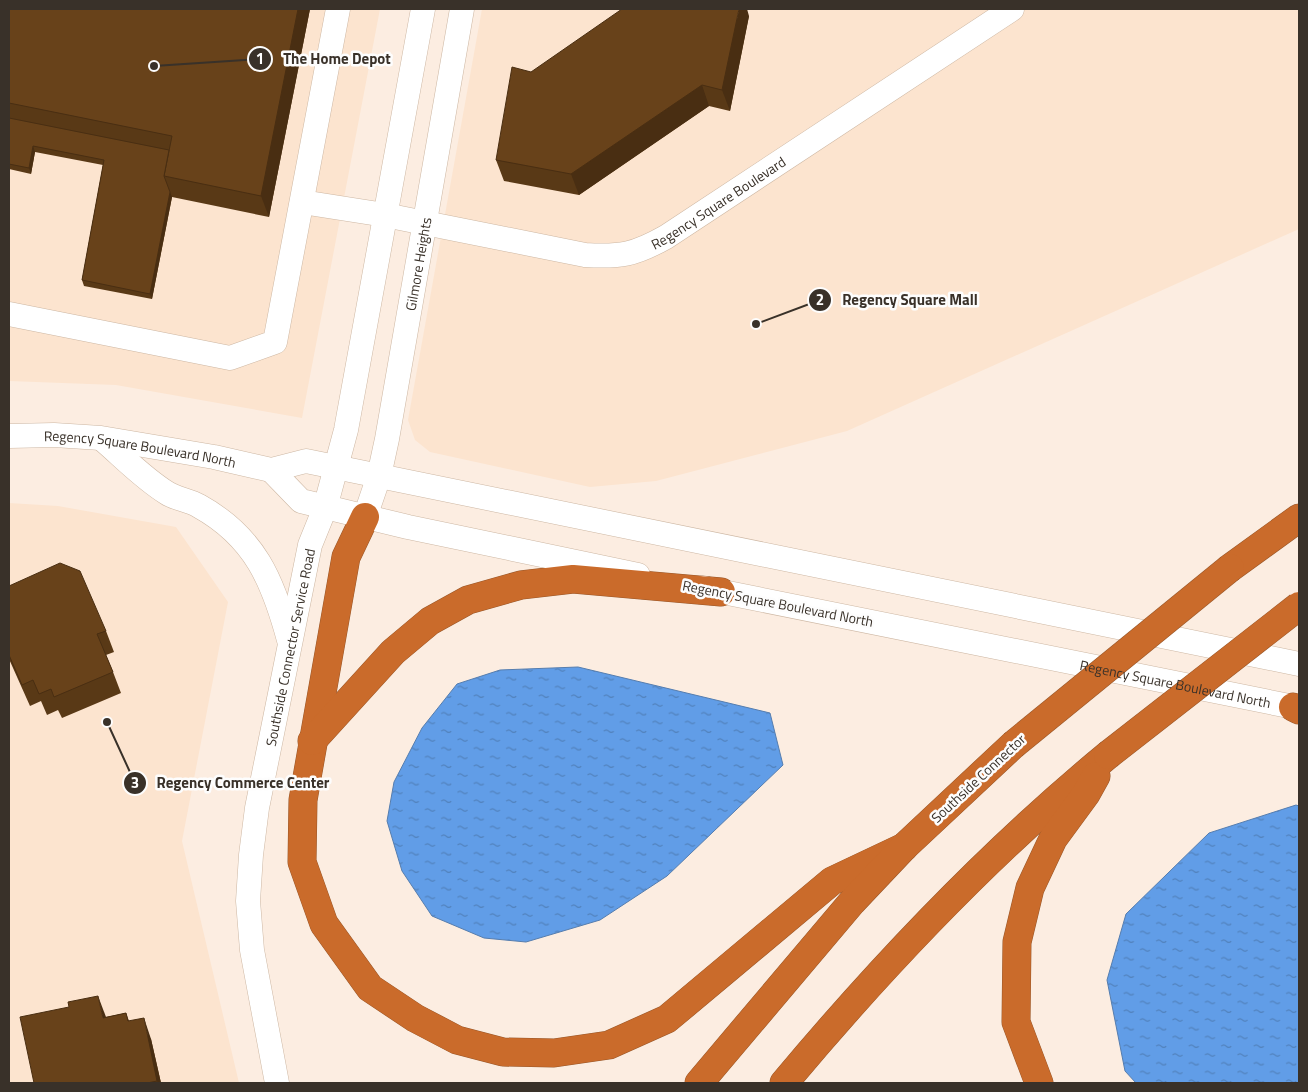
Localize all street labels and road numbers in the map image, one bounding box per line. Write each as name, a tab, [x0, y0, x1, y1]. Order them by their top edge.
street label: Regency Square Boulevard	[647, 151, 789, 254]
street label: Gilmore Heights	[399, 215, 436, 312]
street label: Regency Square Boulevard North	[44, 424, 238, 472]
street label: Southside Connector Service Road	[259, 546, 320, 748]
street label: Regency Square Boulevard North	[681, 574, 875, 632]
street label: Regency Square Boulevard North	[1078, 654, 1273, 713]
street label: Southside Connector	[926, 729, 1030, 827]

